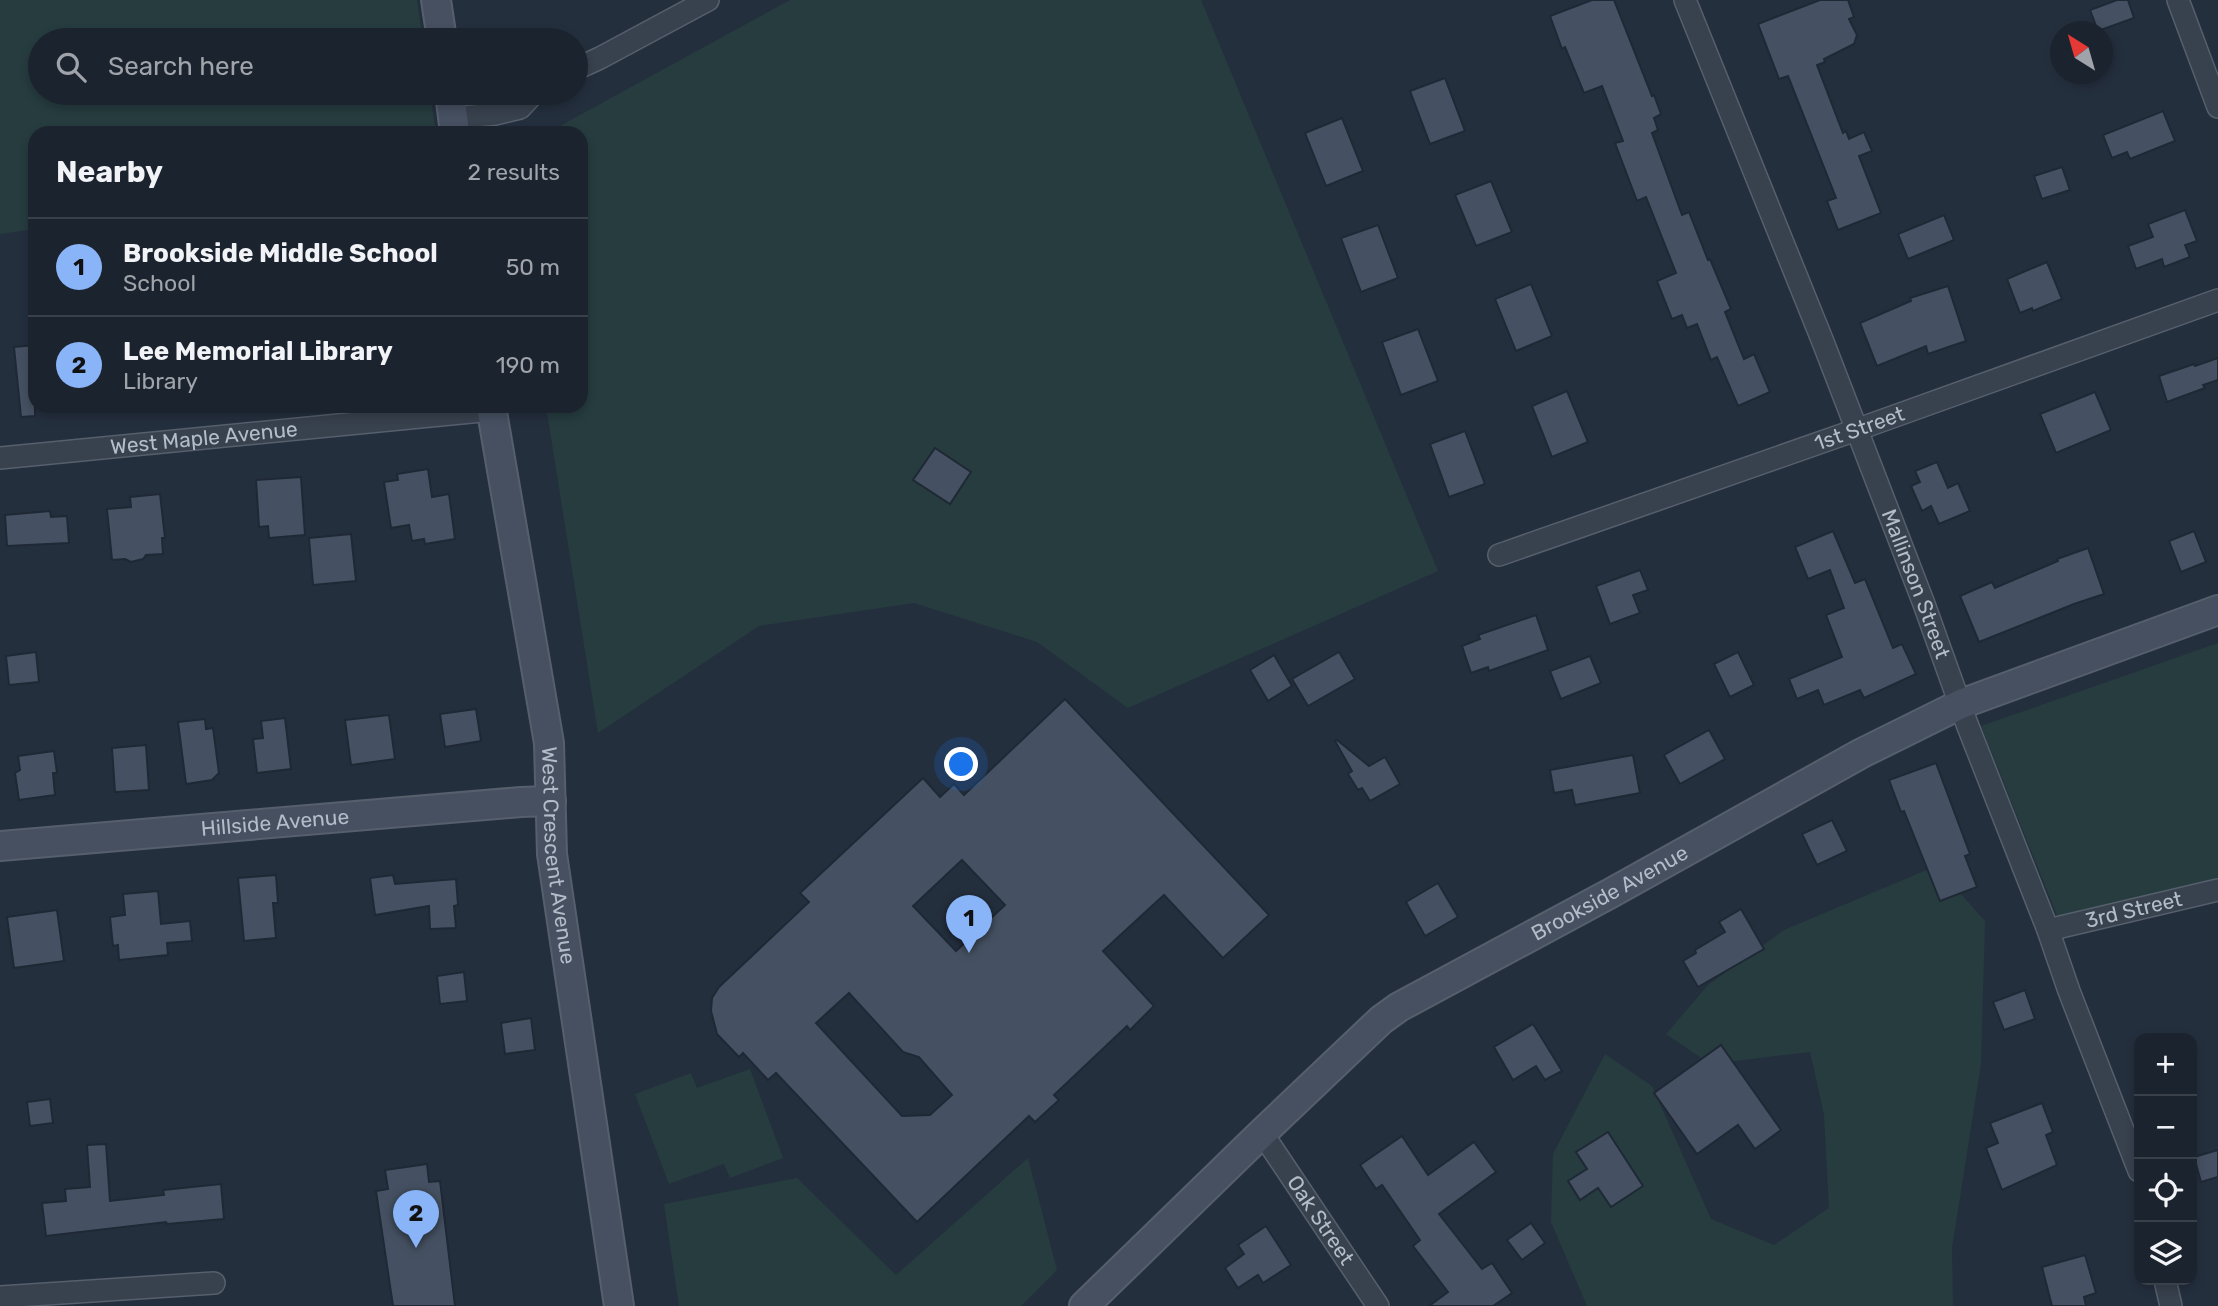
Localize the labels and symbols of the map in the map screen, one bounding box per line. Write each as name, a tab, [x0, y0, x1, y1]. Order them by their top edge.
north arrow	[2050, 21, 2113, 84]
street label: 1st Street	[1811, 401, 1908, 456]
street label: West Maple Avenue	[109, 416, 299, 459]
street label: Mallinson Street	[1877, 506, 1956, 662]
street label: West Crescent Avenue	[537, 746, 581, 966]
your location	[944, 747, 978, 781]
street label: Hillside Avenue	[200, 804, 350, 841]
street label: Brookside Avenue	[1527, 840, 1692, 946]
street label: 3rd Street	[2083, 886, 2184, 933]
pin: 1	[946, 895, 992, 953]
street label: Oak Street	[1282, 1170, 1360, 1269]
pin: 2	[393, 1190, 439, 1248]

